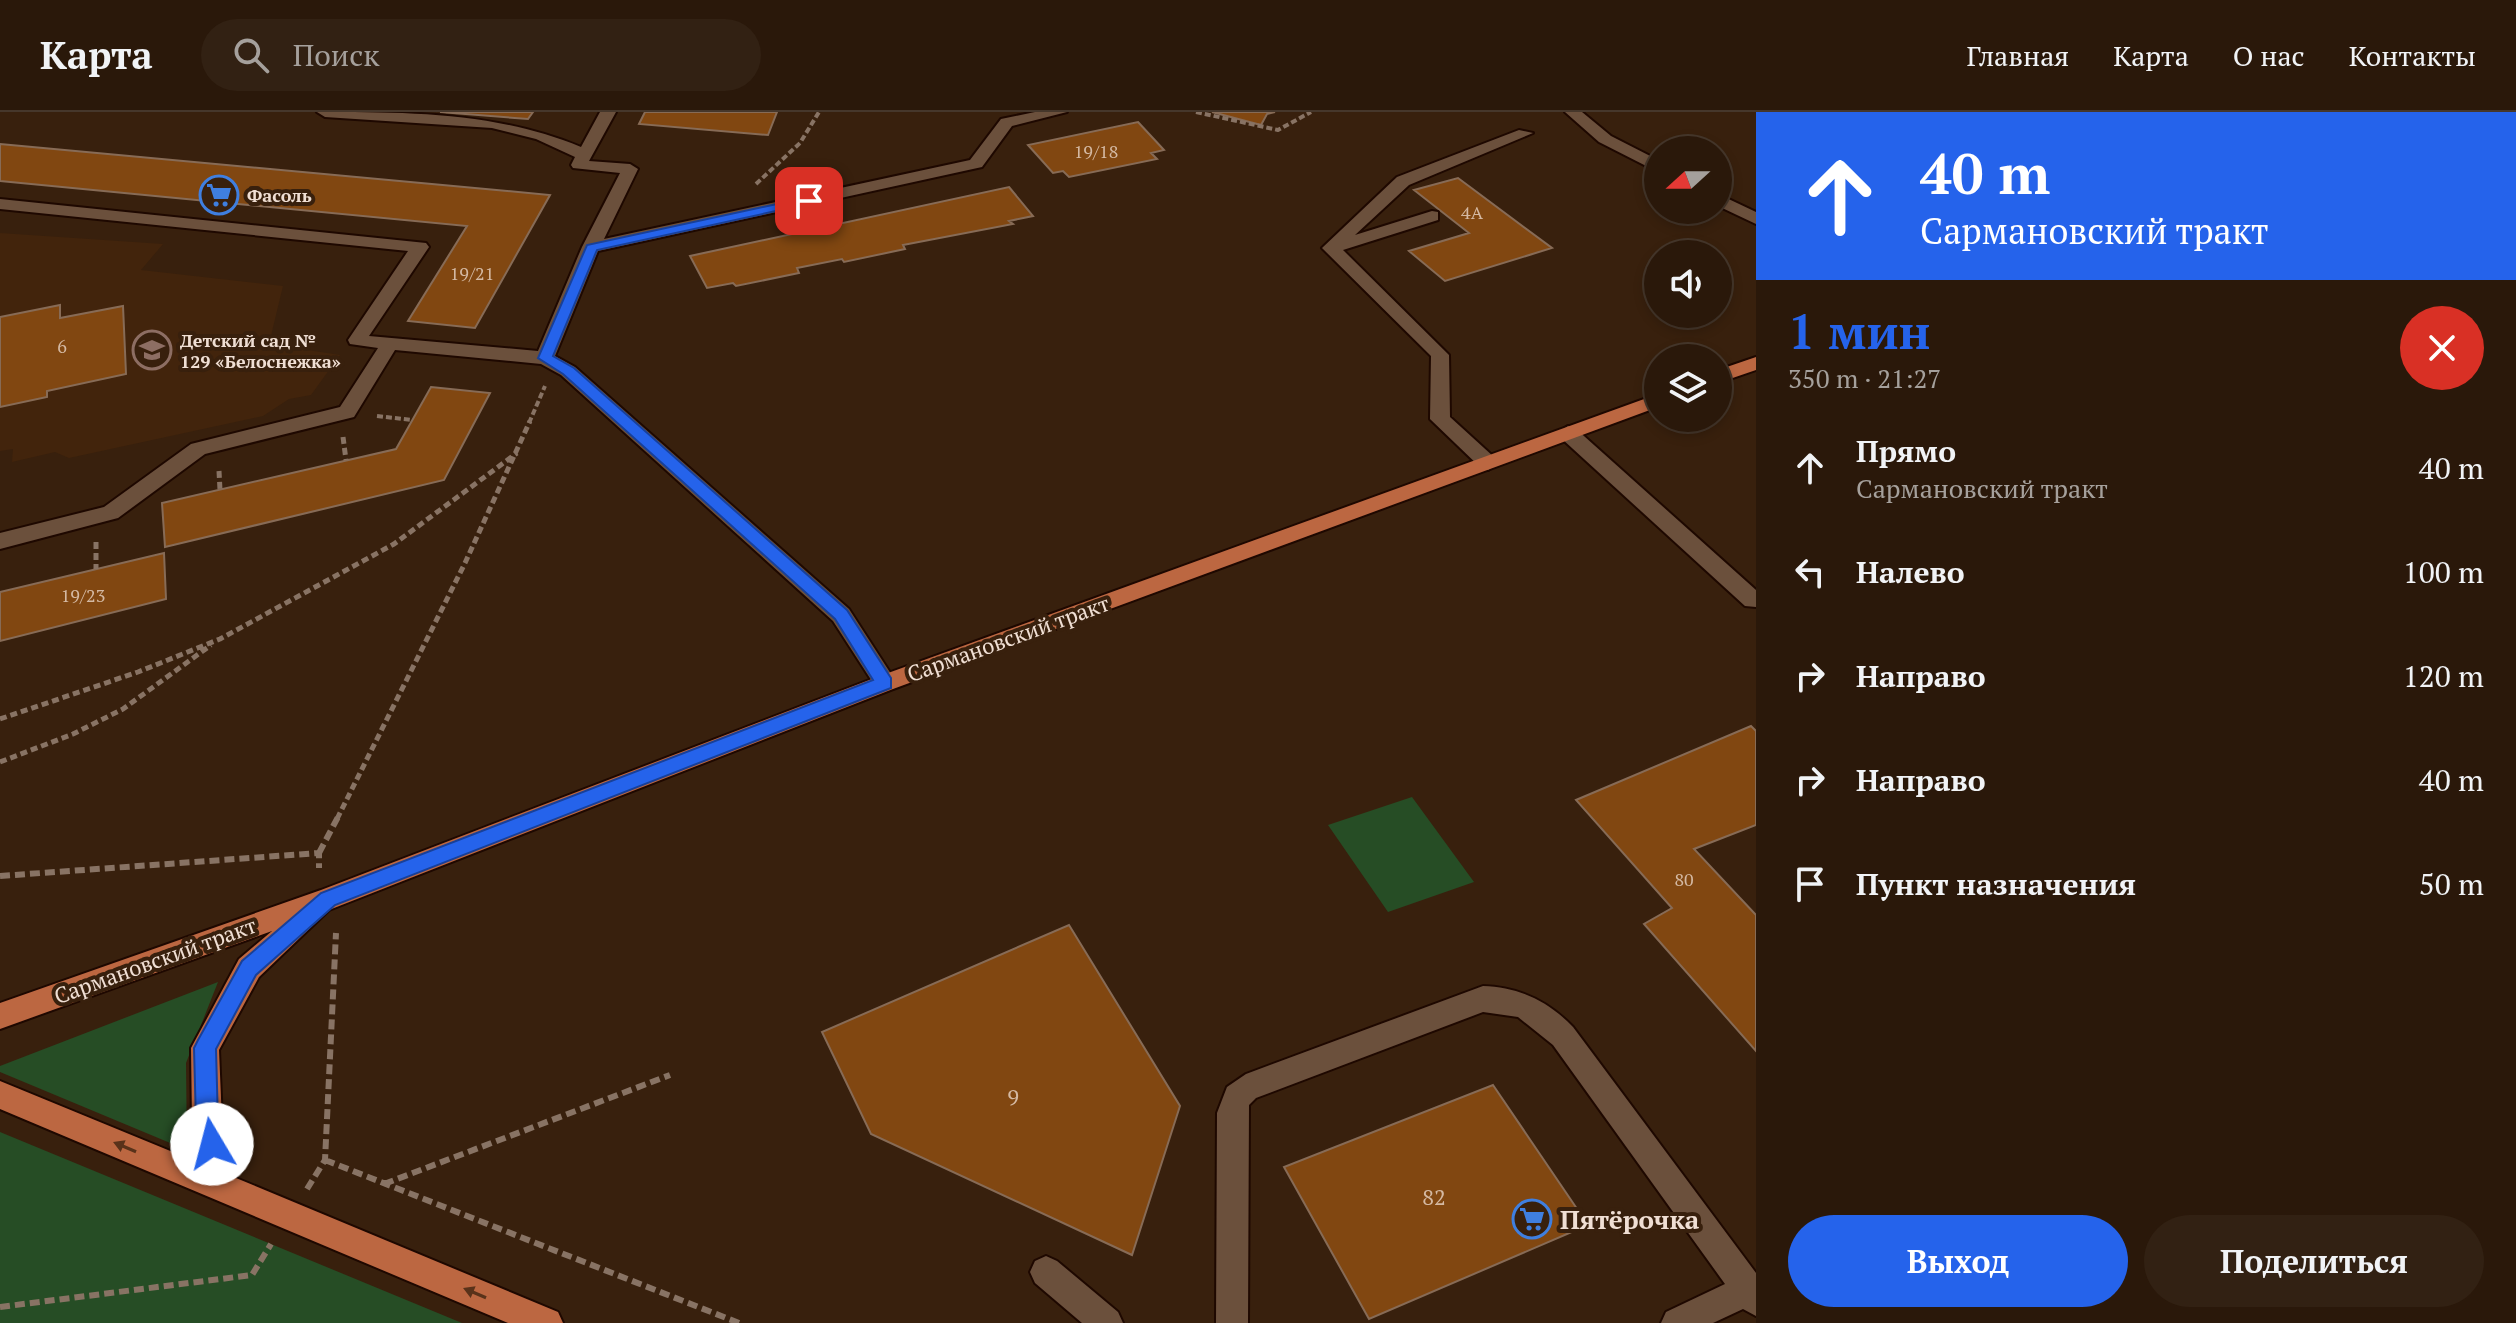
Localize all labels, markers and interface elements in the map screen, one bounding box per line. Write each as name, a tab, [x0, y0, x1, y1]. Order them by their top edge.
search box	[201, 19, 761, 91]
text: Карта	[40, 30, 153, 80]
icon: search	[229, 33, 273, 77]
text: Поиск	[293, 35, 379, 75]
text: Главная	[1966, 37, 2069, 74]
text: Карта	[2113, 37, 2189, 74]
text: О нас	[2233, 37, 2305, 74]
text: Контакты	[2349, 37, 2476, 74]
north arrow	[1644, 136, 1732, 224]
map controls	[1644, 136, 1732, 432]
text: 40 m	[1920, 136, 2050, 210]
house number: 19/18	[1074, 139, 1118, 163]
icon: ahead	[1788, 144, 1892, 248]
pin	[775, 167, 843, 235]
supermarket icon: Фасоль	[198, 174, 240, 216]
icon: arrive	[787, 179, 831, 223]
place label: Фасоль	[247, 183, 312, 207]
house number: 4А	[1461, 200, 1484, 224]
text: Сармановский тракт	[1920, 207, 2269, 254]
button: sound	[1644, 240, 1732, 328]
house number: 19/21	[450, 261, 494, 285]
text: 1 мин	[1788, 299, 1930, 363]
button: close	[2400, 306, 2484, 390]
place label: Детский сад № 129 «Белоснежка»	[180, 328, 341, 373]
school or university icon: Детский сад № 129 «Белоснежка»	[131, 329, 173, 371]
house number: 6	[57, 334, 67, 358]
button: layers	[1644, 344, 1732, 432]
text: 350 m · 21:27	[1788, 361, 1941, 395]
text: Прямо	[1856, 431, 1956, 471]
icon: ahead	[1788, 446, 1832, 490]
text: 40 m	[2419, 448, 2484, 488]
text: Сармановский тракт	[1856, 471, 2108, 505]
icon: left	[1788, 550, 1832, 594]
text: Налево	[1856, 552, 1965, 592]
text: 100 m	[2403, 552, 2484, 592]
house number: 19/23	[61, 583, 105, 607]
street label: Сармановский тракт	[903, 588, 1113, 688]
icon: right	[1788, 654, 1832, 698]
text: Направо	[1856, 656, 1986, 696]
text: 120 m	[2403, 656, 2484, 696]
icon: right	[1788, 758, 1832, 802]
text: Направо	[1856, 760, 1986, 800]
text: 40 m	[2419, 760, 2484, 800]
icon: arrive	[1788, 862, 1832, 906]
text: Пункт назначения	[1856, 864, 2136, 904]
text: 50 m	[2419, 864, 2484, 904]
house number: 80	[1674, 867, 1694, 891]
street label: Сармановский тракт	[50, 910, 260, 1010]
house number: 9	[1007, 1082, 1019, 1111]
position arrow	[170, 1102, 254, 1186]
one-way arrow	[113, 1141, 137, 1154]
house number: 82	[1422, 1182, 1446, 1211]
supermarket icon: Пятёрочка	[1511, 1198, 1553, 1240]
place label: Пятёрочка	[1560, 1202, 1700, 1236]
button: Выход	[1788, 1215, 2128, 1307]
button: Поделиться	[2144, 1215, 2484, 1307]
one-way arrow	[463, 1286, 487, 1299]

